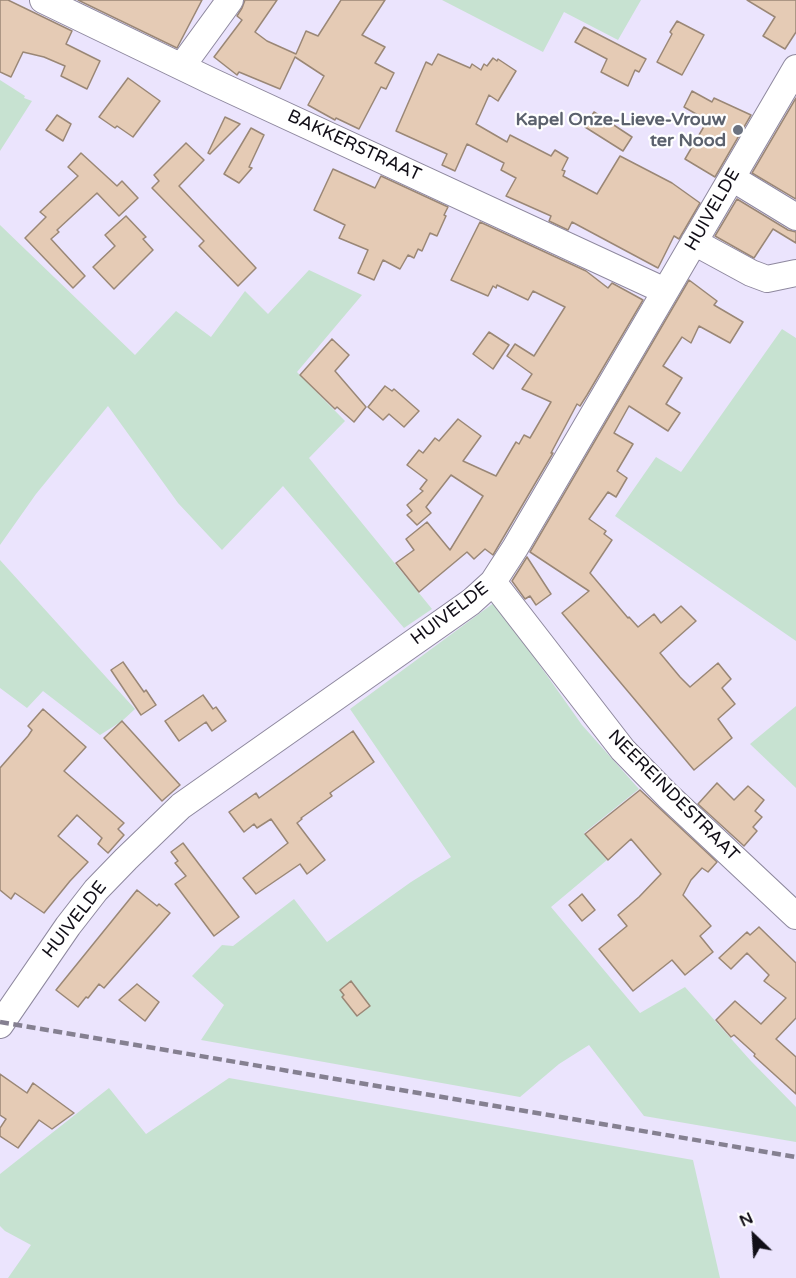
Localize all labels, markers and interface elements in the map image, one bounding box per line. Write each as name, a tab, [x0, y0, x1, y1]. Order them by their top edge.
street label: BAKKERSTRAAT	[284, 106, 424, 186]
place label: Kapel Onze-Lieve-Vrouw ter Nood	[515, 109, 726, 152]
marker: Kapel Onze-Lieve-Vrouw ter Nood	[731, 123, 745, 137]
street label: HUIVELDE	[681, 165, 745, 255]
street label: HUIVELDE	[407, 578, 493, 650]
street label: NEEREINDESTRAAT	[603, 726, 743, 866]
street label: HUIVELDE	[38, 877, 112, 963]
north arrow	[724, 1206, 784, 1266]
text: N	[736, 1208, 756, 1231]

